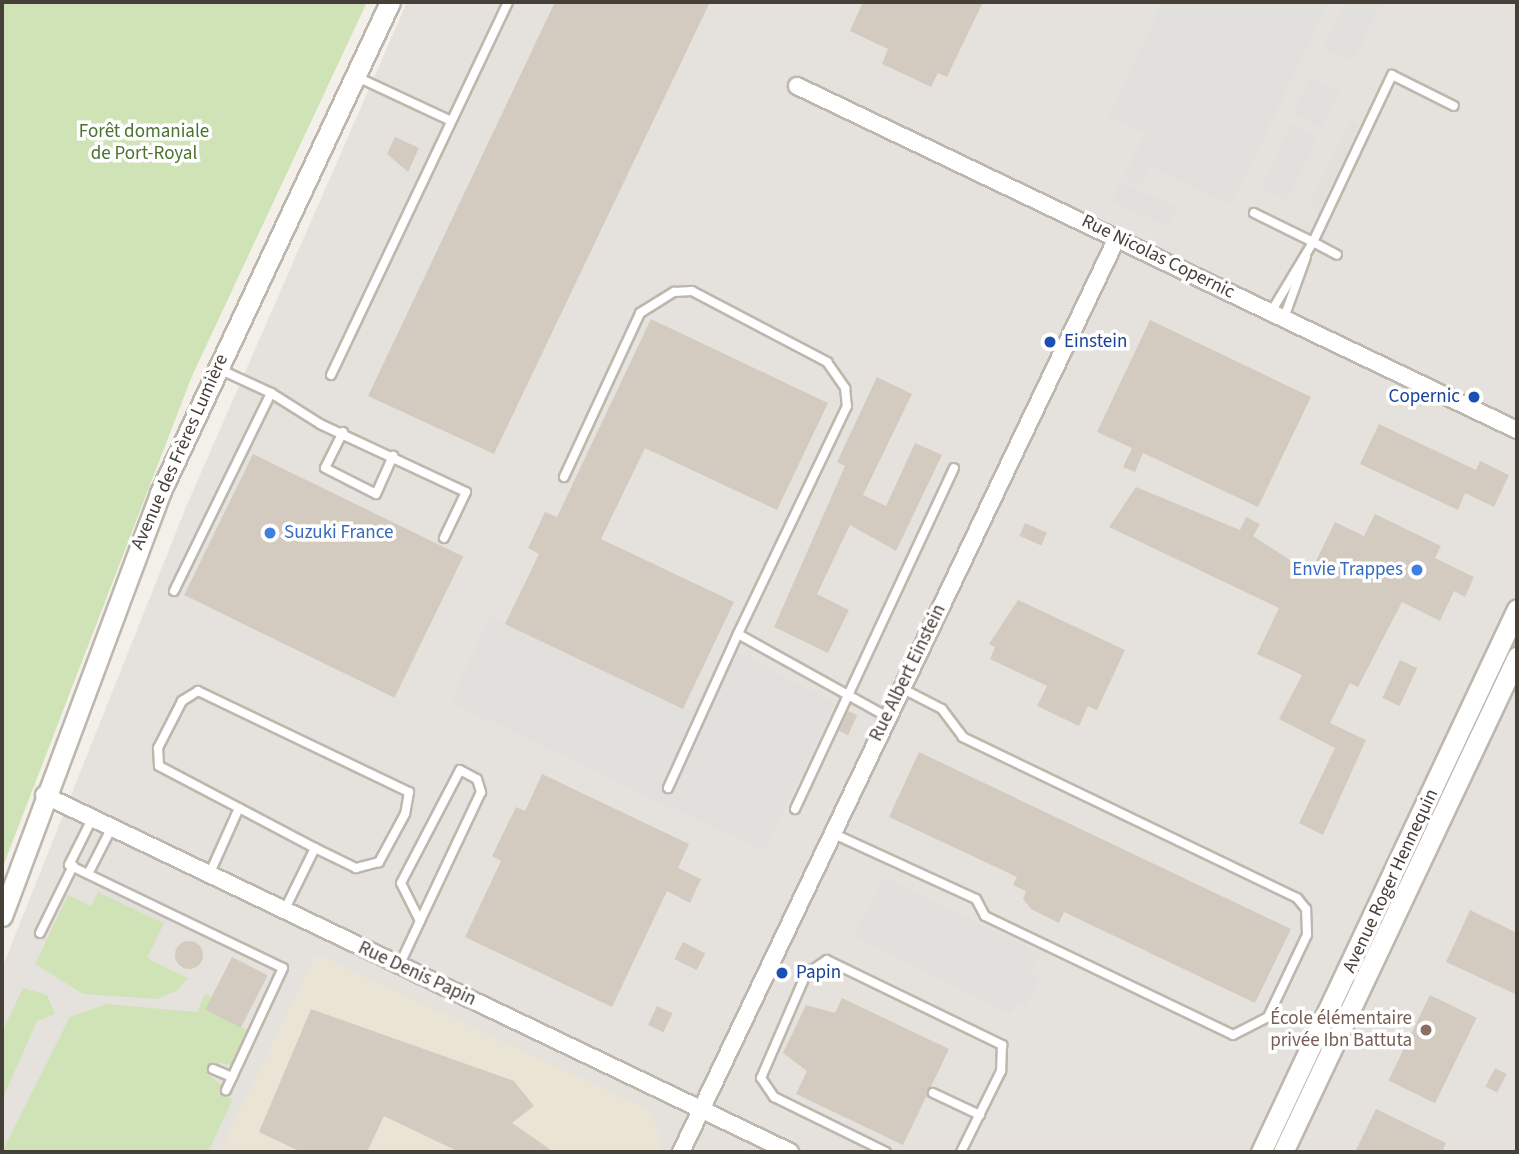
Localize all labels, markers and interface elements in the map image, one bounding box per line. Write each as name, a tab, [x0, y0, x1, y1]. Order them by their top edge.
park label: Forêt domaniale de Port-Royal	[79, 121, 209, 165]
street label: Rue Nicolas Copernic	[1078, 210, 1238, 304]
place label: Einstein	[1064, 331, 1127, 353]
marker: Einstein	[1042, 334, 1058, 350]
street label: Avenue des Frères Lumière	[127, 351, 233, 553]
place label: Copernic	[1389, 386, 1460, 408]
marker: Copernic	[1466, 389, 1482, 405]
place label: Suzuki France	[284, 522, 393, 544]
marker: Suzuki France	[262, 525, 278, 541]
place label: Envie Trappes	[1292, 559, 1403, 581]
marker: Envie Trappes	[1409, 562, 1425, 578]
street label: Rue Albert Einstein	[865, 601, 951, 745]
street label: Avenue Roger Hennequin	[1338, 785, 1444, 977]
street label: Rue Denis Papin	[354, 937, 480, 1011]
place label: Papin	[796, 962, 841, 984]
marker: Papin	[774, 965, 790, 981]
place label: École élémentaire privée Ibn Battuta	[1270, 1008, 1412, 1052]
marker: École élémentaire privée Ibn Battuta	[1418, 1022, 1434, 1038]

